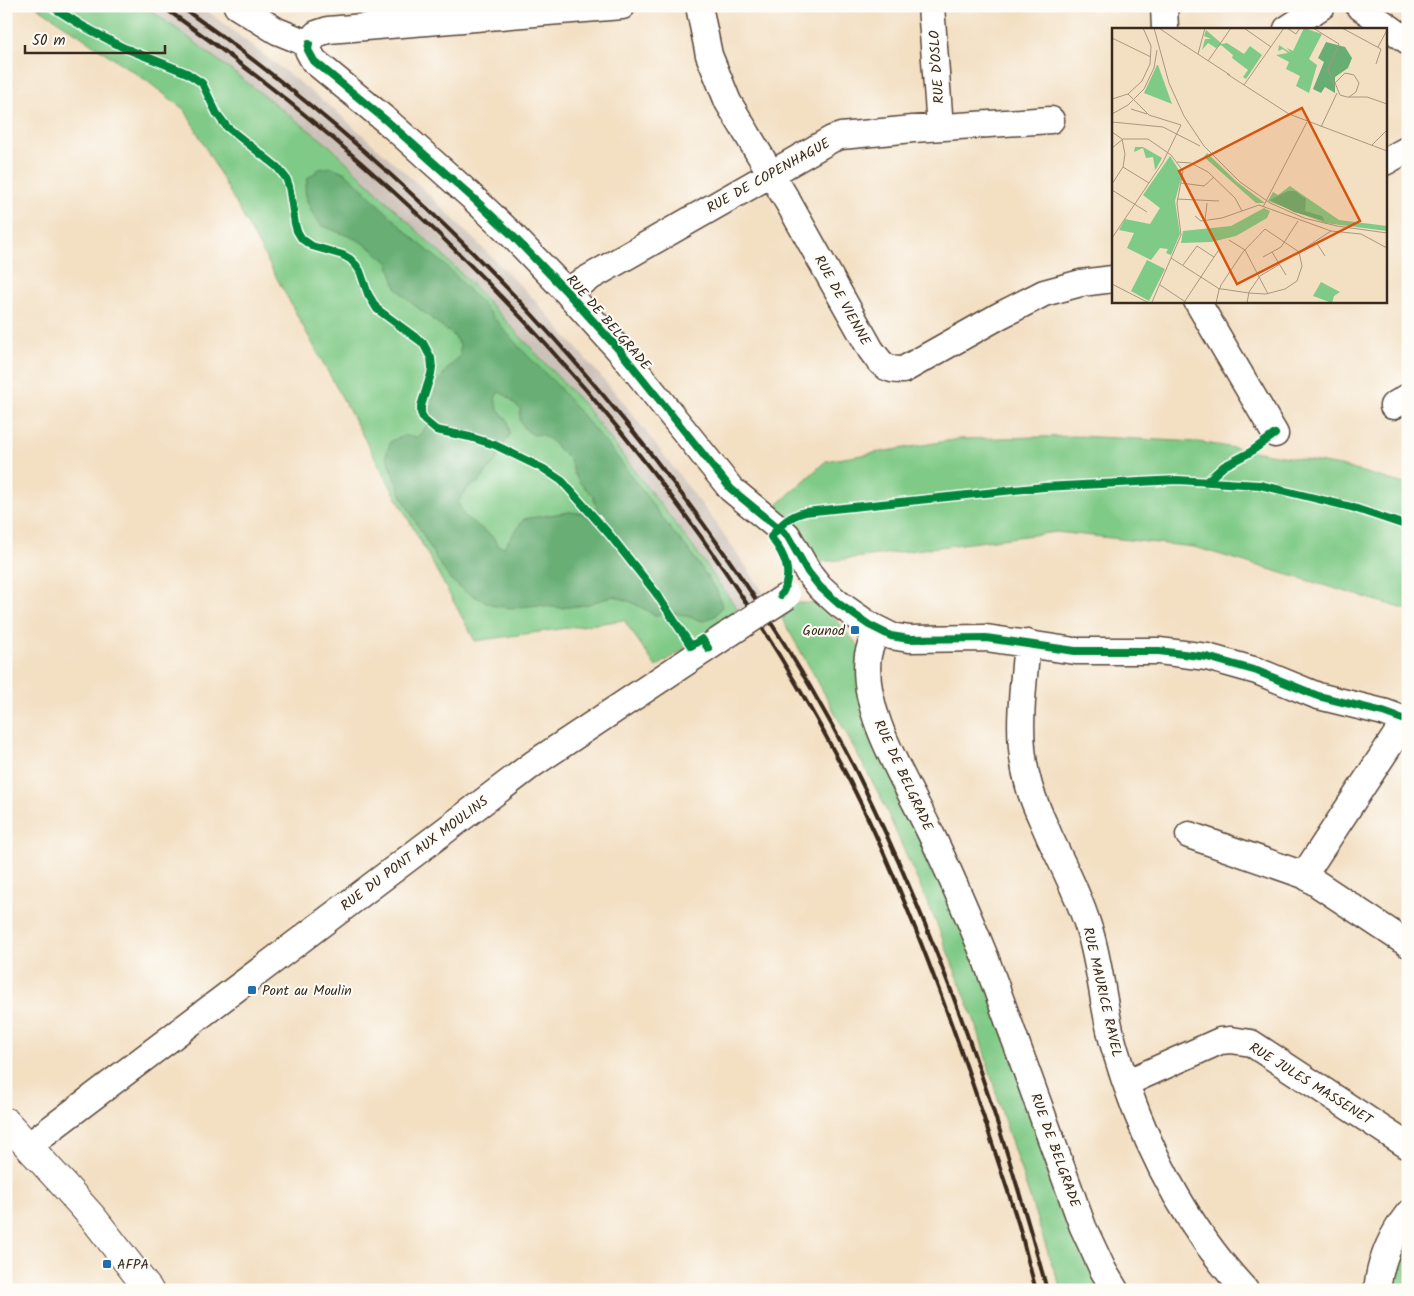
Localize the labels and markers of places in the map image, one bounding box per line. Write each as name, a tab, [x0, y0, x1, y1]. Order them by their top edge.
place label: Gounod	[803, 620, 846, 642]
marker: Gounod	[849, 624, 861, 636]
place label: Pont au Moulin	[262, 980, 352, 1002]
marker: Pont au Moulin	[246, 984, 258, 996]
place label: AFPA	[117, 1254, 149, 1276]
marker: AFPA	[101, 1258, 113, 1270]

